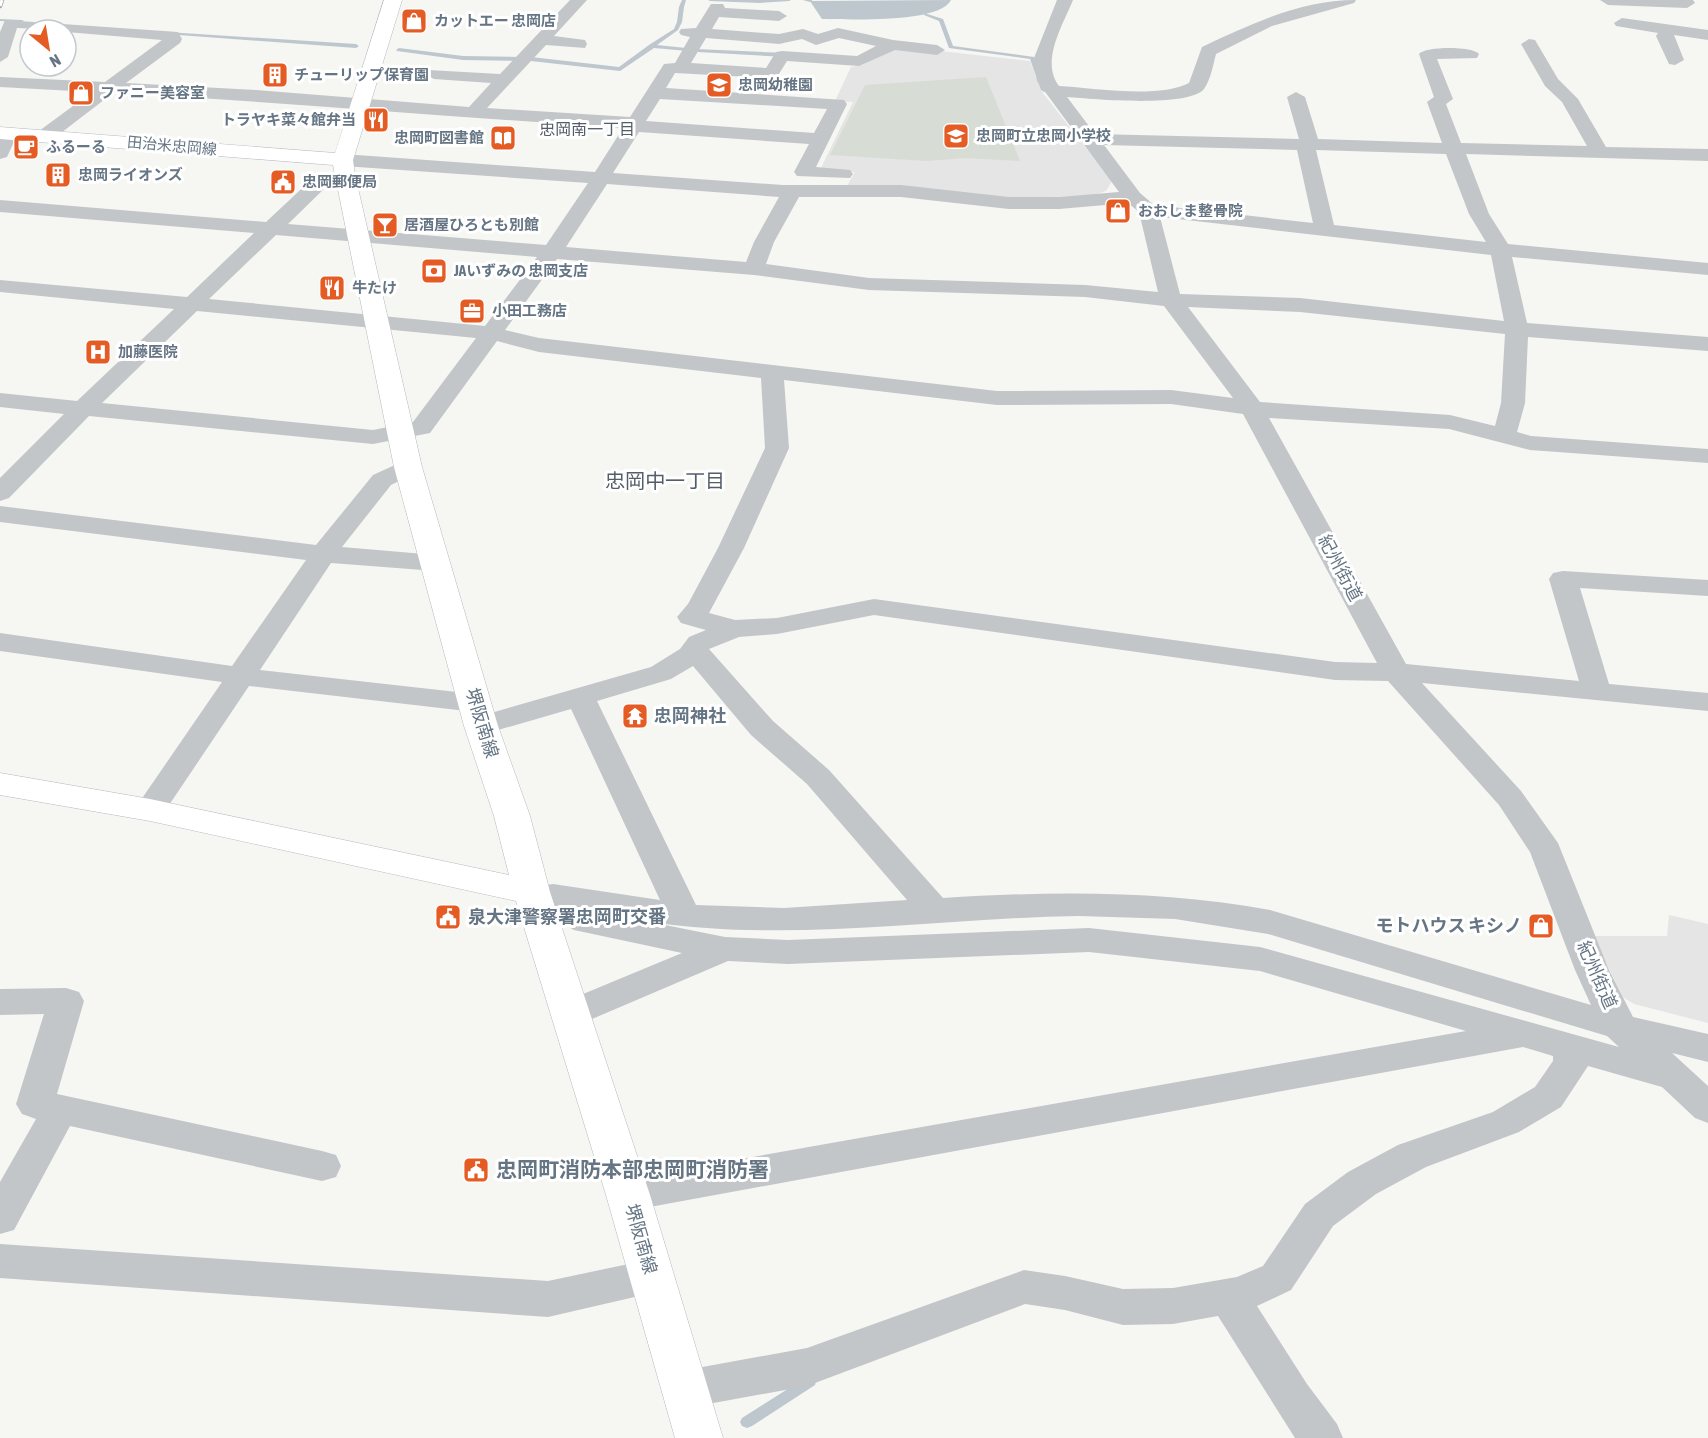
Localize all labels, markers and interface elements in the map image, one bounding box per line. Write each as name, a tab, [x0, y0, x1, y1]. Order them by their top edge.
shop icon: カットエー 忠岡店	[399, 6, 429, 36]
place label: カットエー 忠岡店	[434, 12, 556, 29]
north arrow	[18, 18, 78, 78]
text: N	[47, 51, 64, 71]
building icon: チューリップ保育園	[260, 60, 290, 90]
place label: チューリップ保育園	[294, 66, 429, 83]
school or university icon: 忠岡幼稚園	[704, 70, 734, 100]
place label: 忠岡幼稚園	[738, 76, 813, 93]
shop icon: ファニー美容室	[66, 78, 96, 108]
place label: ファニー美容室	[100, 84, 205, 101]
restaurant icon: トラヤキ菜々館弁当	[361, 105, 391, 135]
place label: トラヤキ菜々館弁当	[221, 111, 356, 128]
district label: 忠岡南一丁目	[539, 120, 635, 138]
school or university icon: 忠岡町立忠岡小学校	[941, 121, 971, 151]
library icon: 忠岡町図書館	[488, 123, 518, 153]
place label: 忠岡町立忠岡小学校	[976, 127, 1111, 144]
place label: 忠岡町図書館	[394, 129, 484, 146]
cafe icon: ふるーる	[11, 132, 41, 162]
street label: 田治米忠岡線	[126, 133, 218, 158]
place label: ふるーる	[46, 138, 106, 155]
building icon: 忠岡ライオンズ	[43, 160, 73, 190]
place label: 忠岡ライオンズ	[78, 166, 183, 183]
public building icon: 忠岡郵便局	[268, 167, 298, 197]
place label: 忠岡郵便局	[302, 173, 377, 190]
shop icon: おおしま整骨院	[1103, 196, 1133, 226]
place label: おおしま整骨院	[1138, 202, 1243, 219]
bar icon: 居酒屋ひろとも別館	[370, 210, 400, 240]
place label: 居酒屋ひろとも別館	[404, 216, 539, 233]
bank icon: JAいずみの 忠岡支店	[419, 256, 449, 286]
place label: JAいずみの 忠岡支店	[453, 262, 588, 279]
restaurant icon: 牛たけ	[317, 273, 347, 303]
place label: 牛たけ	[352, 279, 397, 296]
office icon: 小田工務店	[457, 296, 487, 326]
place label: 小田工務店	[492, 302, 567, 319]
hospital icon: 加藤医院	[83, 337, 113, 367]
place label: 加藤医院	[118, 343, 178, 360]
district label: 忠岡中一丁目	[605, 469, 725, 492]
street label: 紀州街道	[1314, 531, 1367, 604]
street label: 堺阪南線	[462, 685, 503, 760]
temple icon: 忠岡神社	[620, 701, 650, 731]
place label: 忠岡神社	[654, 705, 726, 726]
public building icon: 泉大津警察署忠岡町交番	[433, 902, 463, 932]
place label: 泉大津警察署忠岡町交番	[468, 906, 666, 927]
shop icon: モトハウス キシノ	[1526, 911, 1556, 941]
place label: モトハウス キシノ	[1376, 915, 1522, 936]
street label: 紀州街道	[1573, 938, 1622, 1012]
public building icon: 忠岡町消防本部忠岡町消防署	[461, 1155, 491, 1185]
place label: 忠岡町消防本部忠岡町消防署	[496, 1157, 769, 1181]
street label: 堺阪南線	[621, 1201, 661, 1276]

